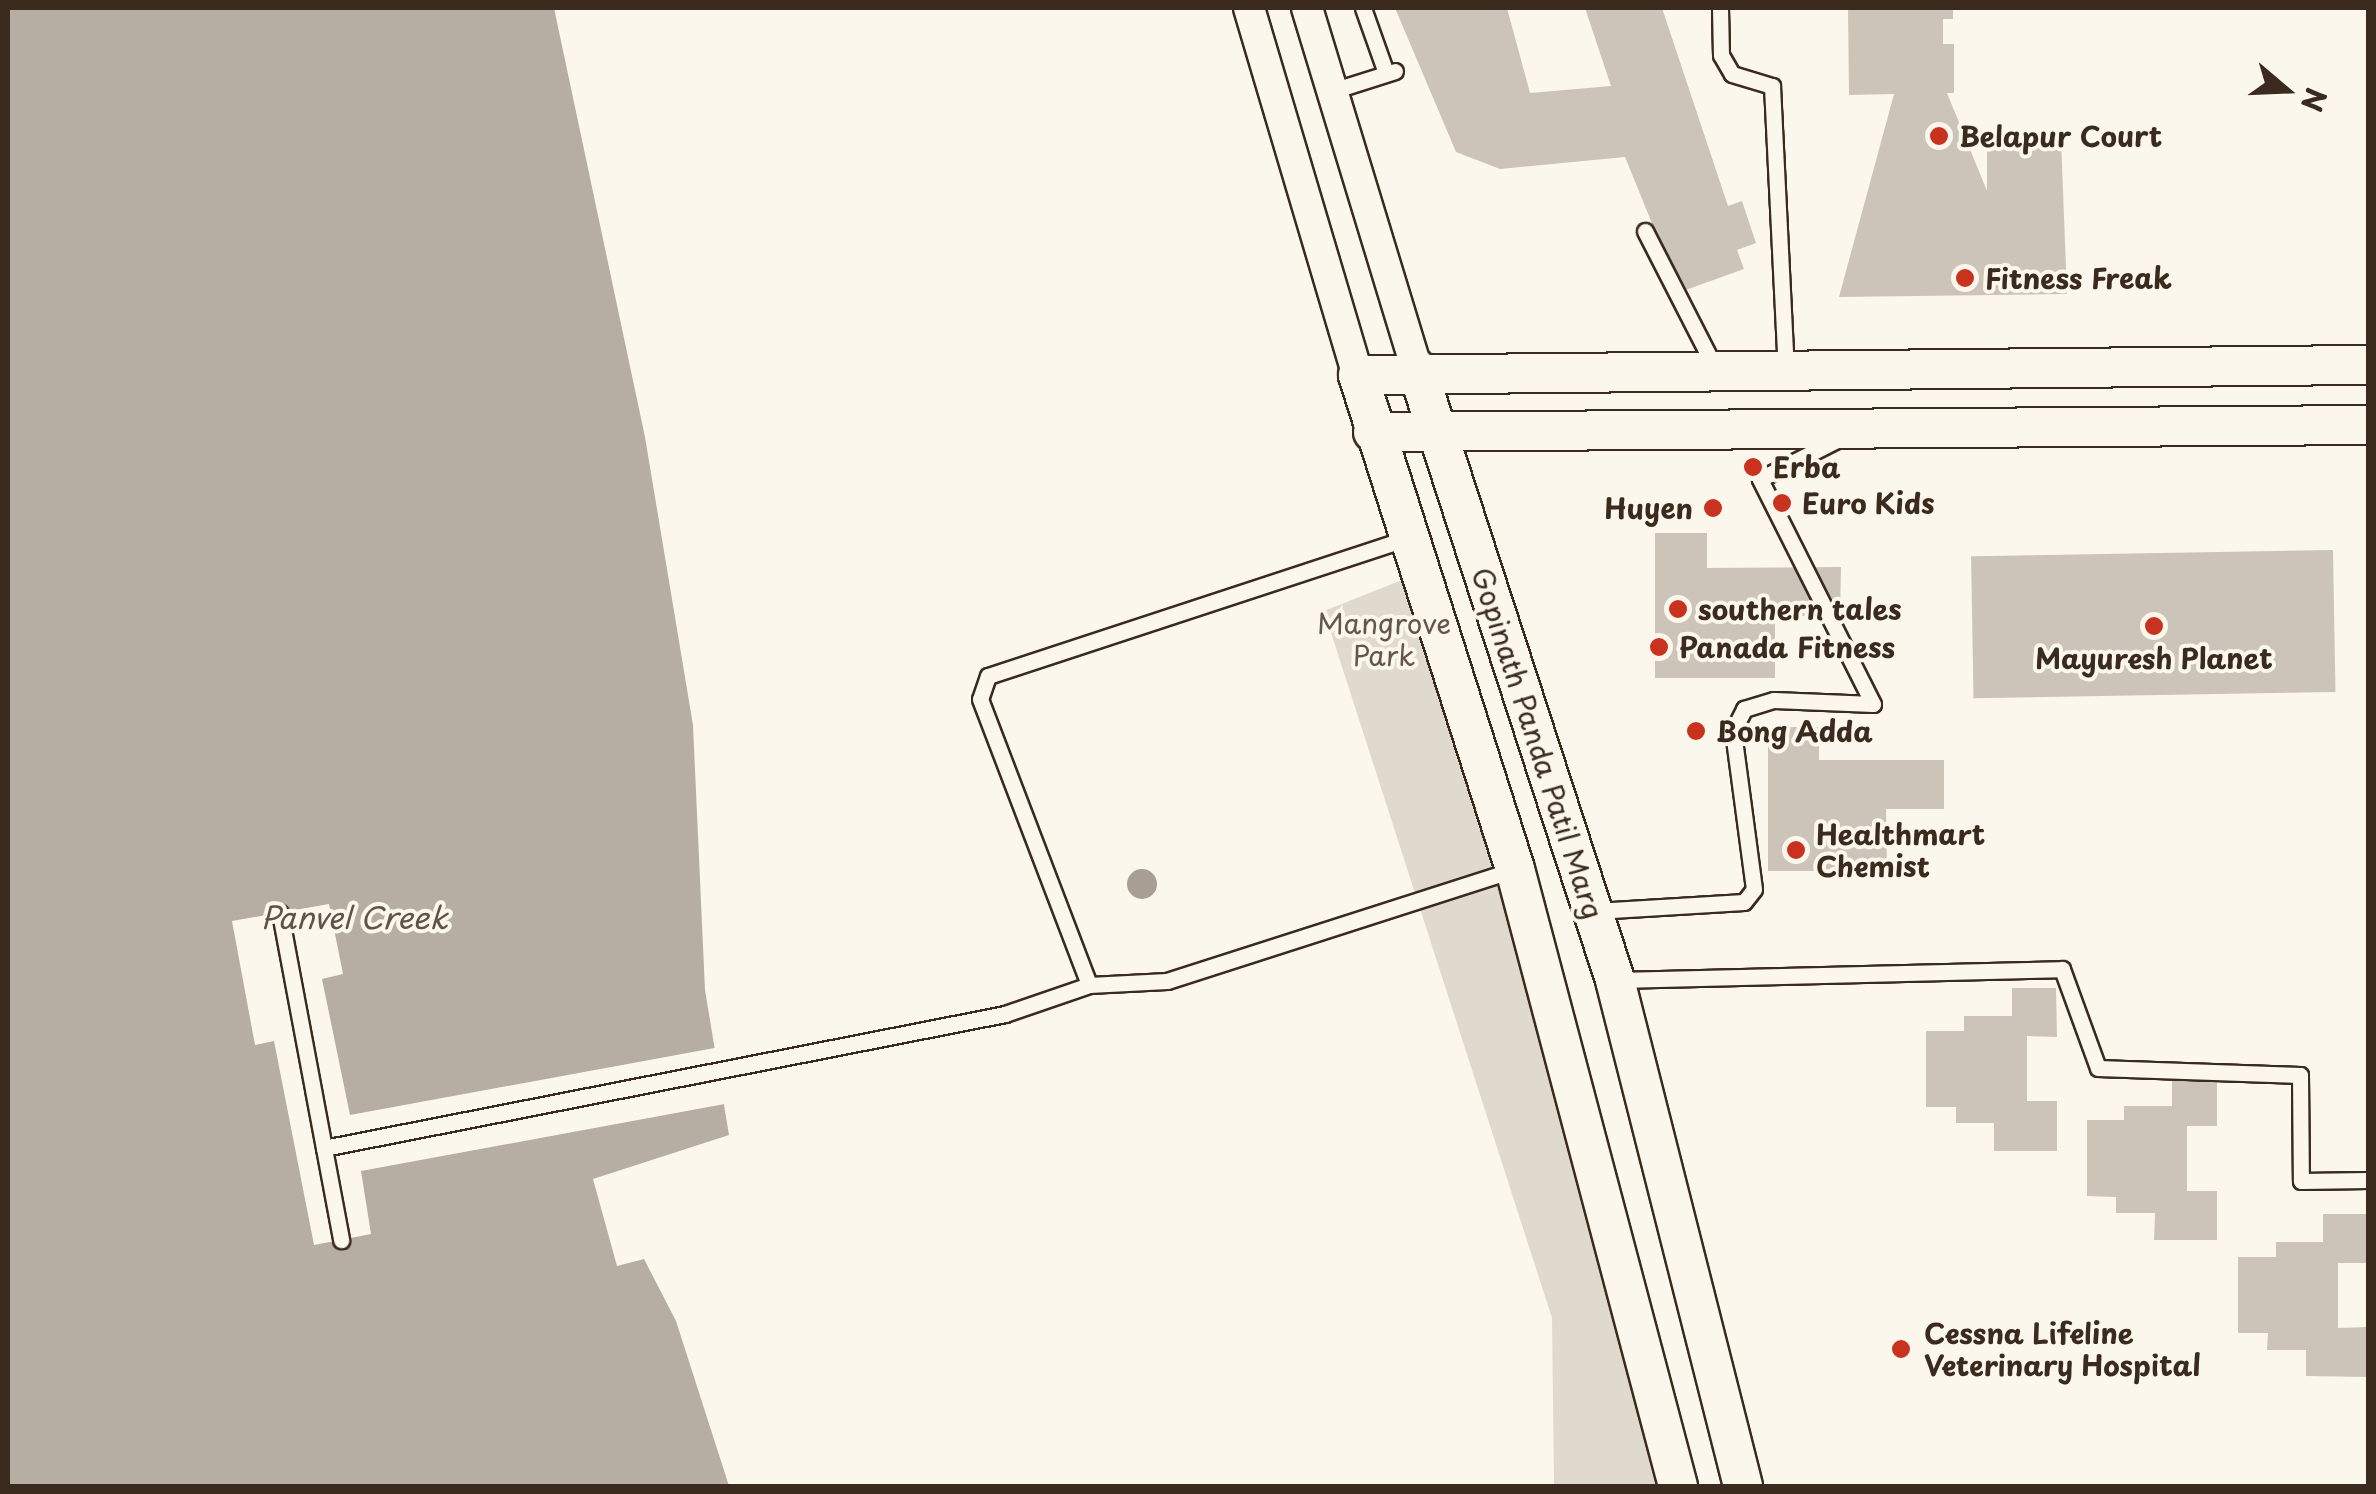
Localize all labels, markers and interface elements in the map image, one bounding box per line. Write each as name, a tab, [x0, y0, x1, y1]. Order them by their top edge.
north arrow	[2236, 40, 2336, 140]
text: N	[2291, 82, 2339, 117]
place label: Belapur Court	[1959, 119, 2163, 153]
marker: Belapur Court	[1928, 125, 1950, 147]
place label: Fitness Freak	[1985, 261, 2172, 295]
marker: Fitness Freak	[1954, 267, 1976, 289]
place label: Erba	[1773, 450, 1841, 484]
marker: Erba	[1742, 456, 1764, 478]
place label: Euro Kids	[1802, 486, 1936, 520]
place label: Huyen	[1604, 491, 1693, 525]
marker: Euro Kids	[1771, 492, 1793, 514]
marker: Huyen	[1702, 497, 1724, 519]
street label: Gopinath Panda Patil Marg	[1465, 562, 1611, 924]
place label: southern tales	[1698, 592, 1904, 626]
marker: southern tales	[1667, 598, 1689, 620]
park label: Mangrove Park	[1317, 606, 1451, 672]
marker: Mayuresh Planet	[2143, 615, 2165, 637]
place label: Panada Fitness	[1679, 630, 1895, 664]
marker: Panada Fitness	[1648, 636, 1670, 658]
place label: Mayuresh Planet	[2034, 641, 2274, 675]
place label: Bong Adda	[1716, 714, 1874, 748]
marker: Bong Adda	[1685, 720, 1707, 742]
place label: Healthmart Chemist	[1816, 817, 1985, 883]
marker: Healthmart Chemist	[1785, 839, 1807, 861]
water label: Panvel Creek	[259, 899, 449, 935]
place label: Cessna Lifeline Veterinary Hospital	[1924, 1316, 2201, 1382]
marker: Cessna Lifeline Veterinary Hospital	[1888, 1336, 1914, 1362]

